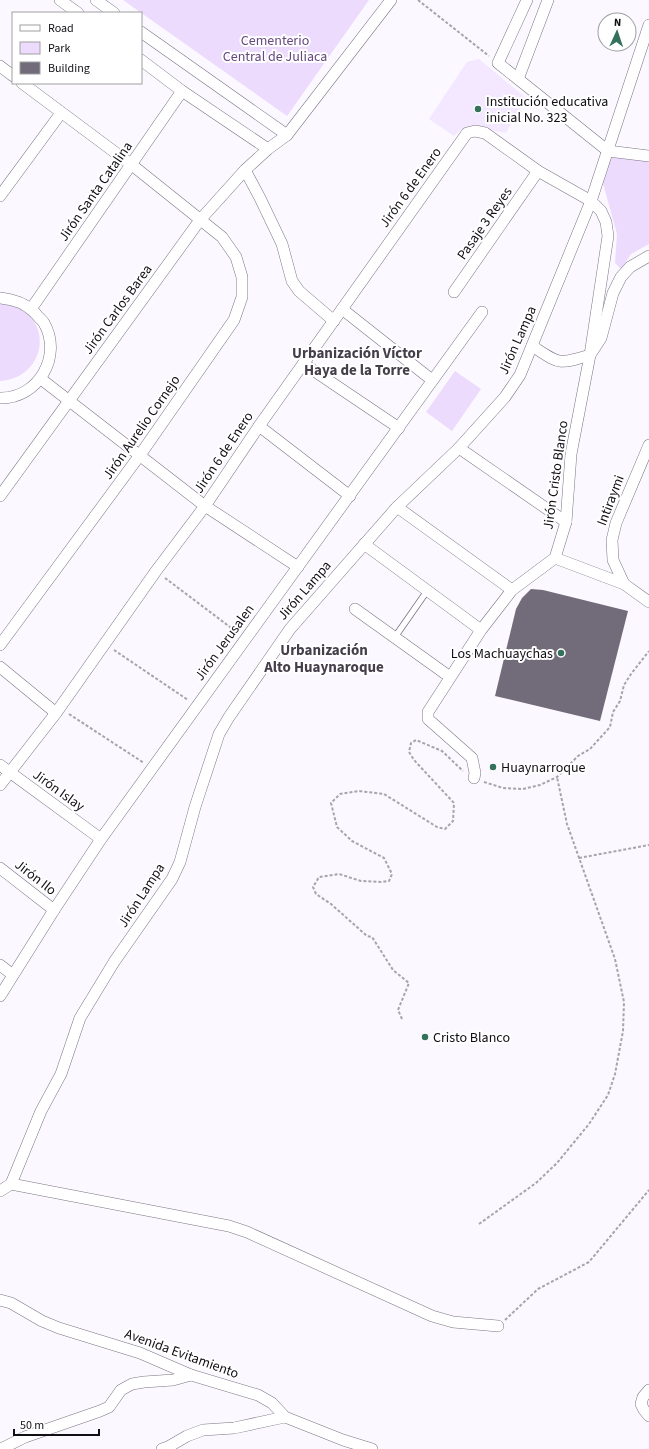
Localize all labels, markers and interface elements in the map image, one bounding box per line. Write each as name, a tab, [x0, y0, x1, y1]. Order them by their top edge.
legend	[12, 12, 142, 84]
north arrow	[597, 12, 637, 52]
text: N	[613, 15, 622, 30]
text: Road	[48, 20, 74, 37]
park label: Cementerio Central de Juliaca	[223, 31, 327, 67]
text: Park	[48, 40, 70, 57]
text: Building	[48, 60, 90, 77]
place label: Institución educativa inicial No. 323	[486, 92, 608, 128]
marker: Institución educativa inicial No. 323	[473, 104, 483, 114]
street label: Jirón Santa Catalina	[54, 138, 138, 245]
street label: Jirón 6 de Enero	[375, 143, 447, 232]
street label: Pasaje 3 Reyes	[452, 183, 517, 264]
street label: Jirón Carlos Barea	[78, 261, 157, 359]
street label: Jirón Lampa	[494, 303, 542, 378]
district label: Urbanización Víctor Haya de la Torre	[292, 343, 422, 381]
street label: Jirón Aurelio Cornejo	[98, 371, 185, 484]
street label: Jirón 6 de Enero	[189, 408, 259, 497]
street label: Jirón Cristo Blanco	[538, 419, 574, 531]
street label: Intiraymi	[592, 472, 630, 529]
street label: Jirón Lampa	[273, 557, 336, 625]
street label: Jirón Jerusalen	[190, 600, 259, 685]
district label: Urbanización Alto Huaynaroque	[263, 640, 384, 678]
place label: Los Machuaychas	[451, 644, 553, 664]
marker: Los Machuaychas	[556, 648, 566, 658]
place label: Huaynarroque	[501, 758, 586, 778]
marker: Huaynarroque	[488, 762, 498, 772]
street label: Jirón Islay	[28, 765, 89, 817]
street label: Jirón Ilo	[10, 855, 60, 900]
street label: Jirón Lampa	[114, 859, 170, 932]
place label: Cristo Blanco	[433, 1028, 510, 1048]
marker: Cristo Blanco	[420, 1032, 430, 1042]
street label: Avenida Evitamiento	[122, 1324, 242, 1384]
scale bar	[14, 1411, 99, 1437]
text: 50 m	[20, 1417, 44, 1434]

